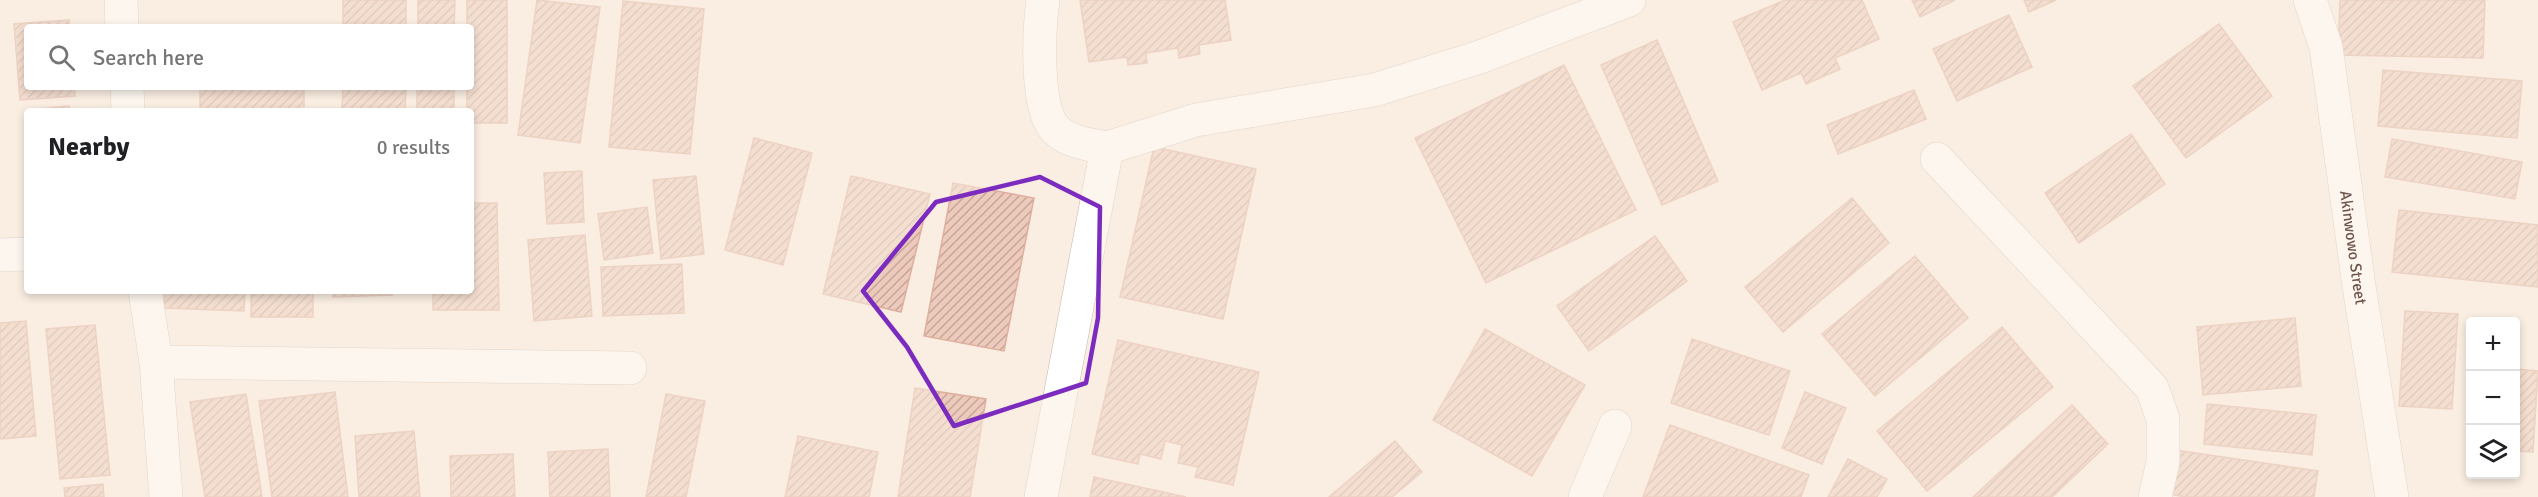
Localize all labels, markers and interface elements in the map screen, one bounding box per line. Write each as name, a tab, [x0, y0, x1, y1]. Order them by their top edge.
search box	[24, 24, 474, 90]
icon: search	[45, 41, 78, 74]
text: Search here	[93, 44, 204, 71]
text: Nearby	[48, 131, 129, 163]
text: 0 results	[377, 135, 450, 160]
street label: Akinwowo Street	[2335, 189, 2371, 306]
map controls	[2466, 317, 2520, 479]
button: +	[2466, 317, 2520, 371]
button: −	[2466, 371, 2520, 425]
button: layers	[2466, 425, 2520, 479]

